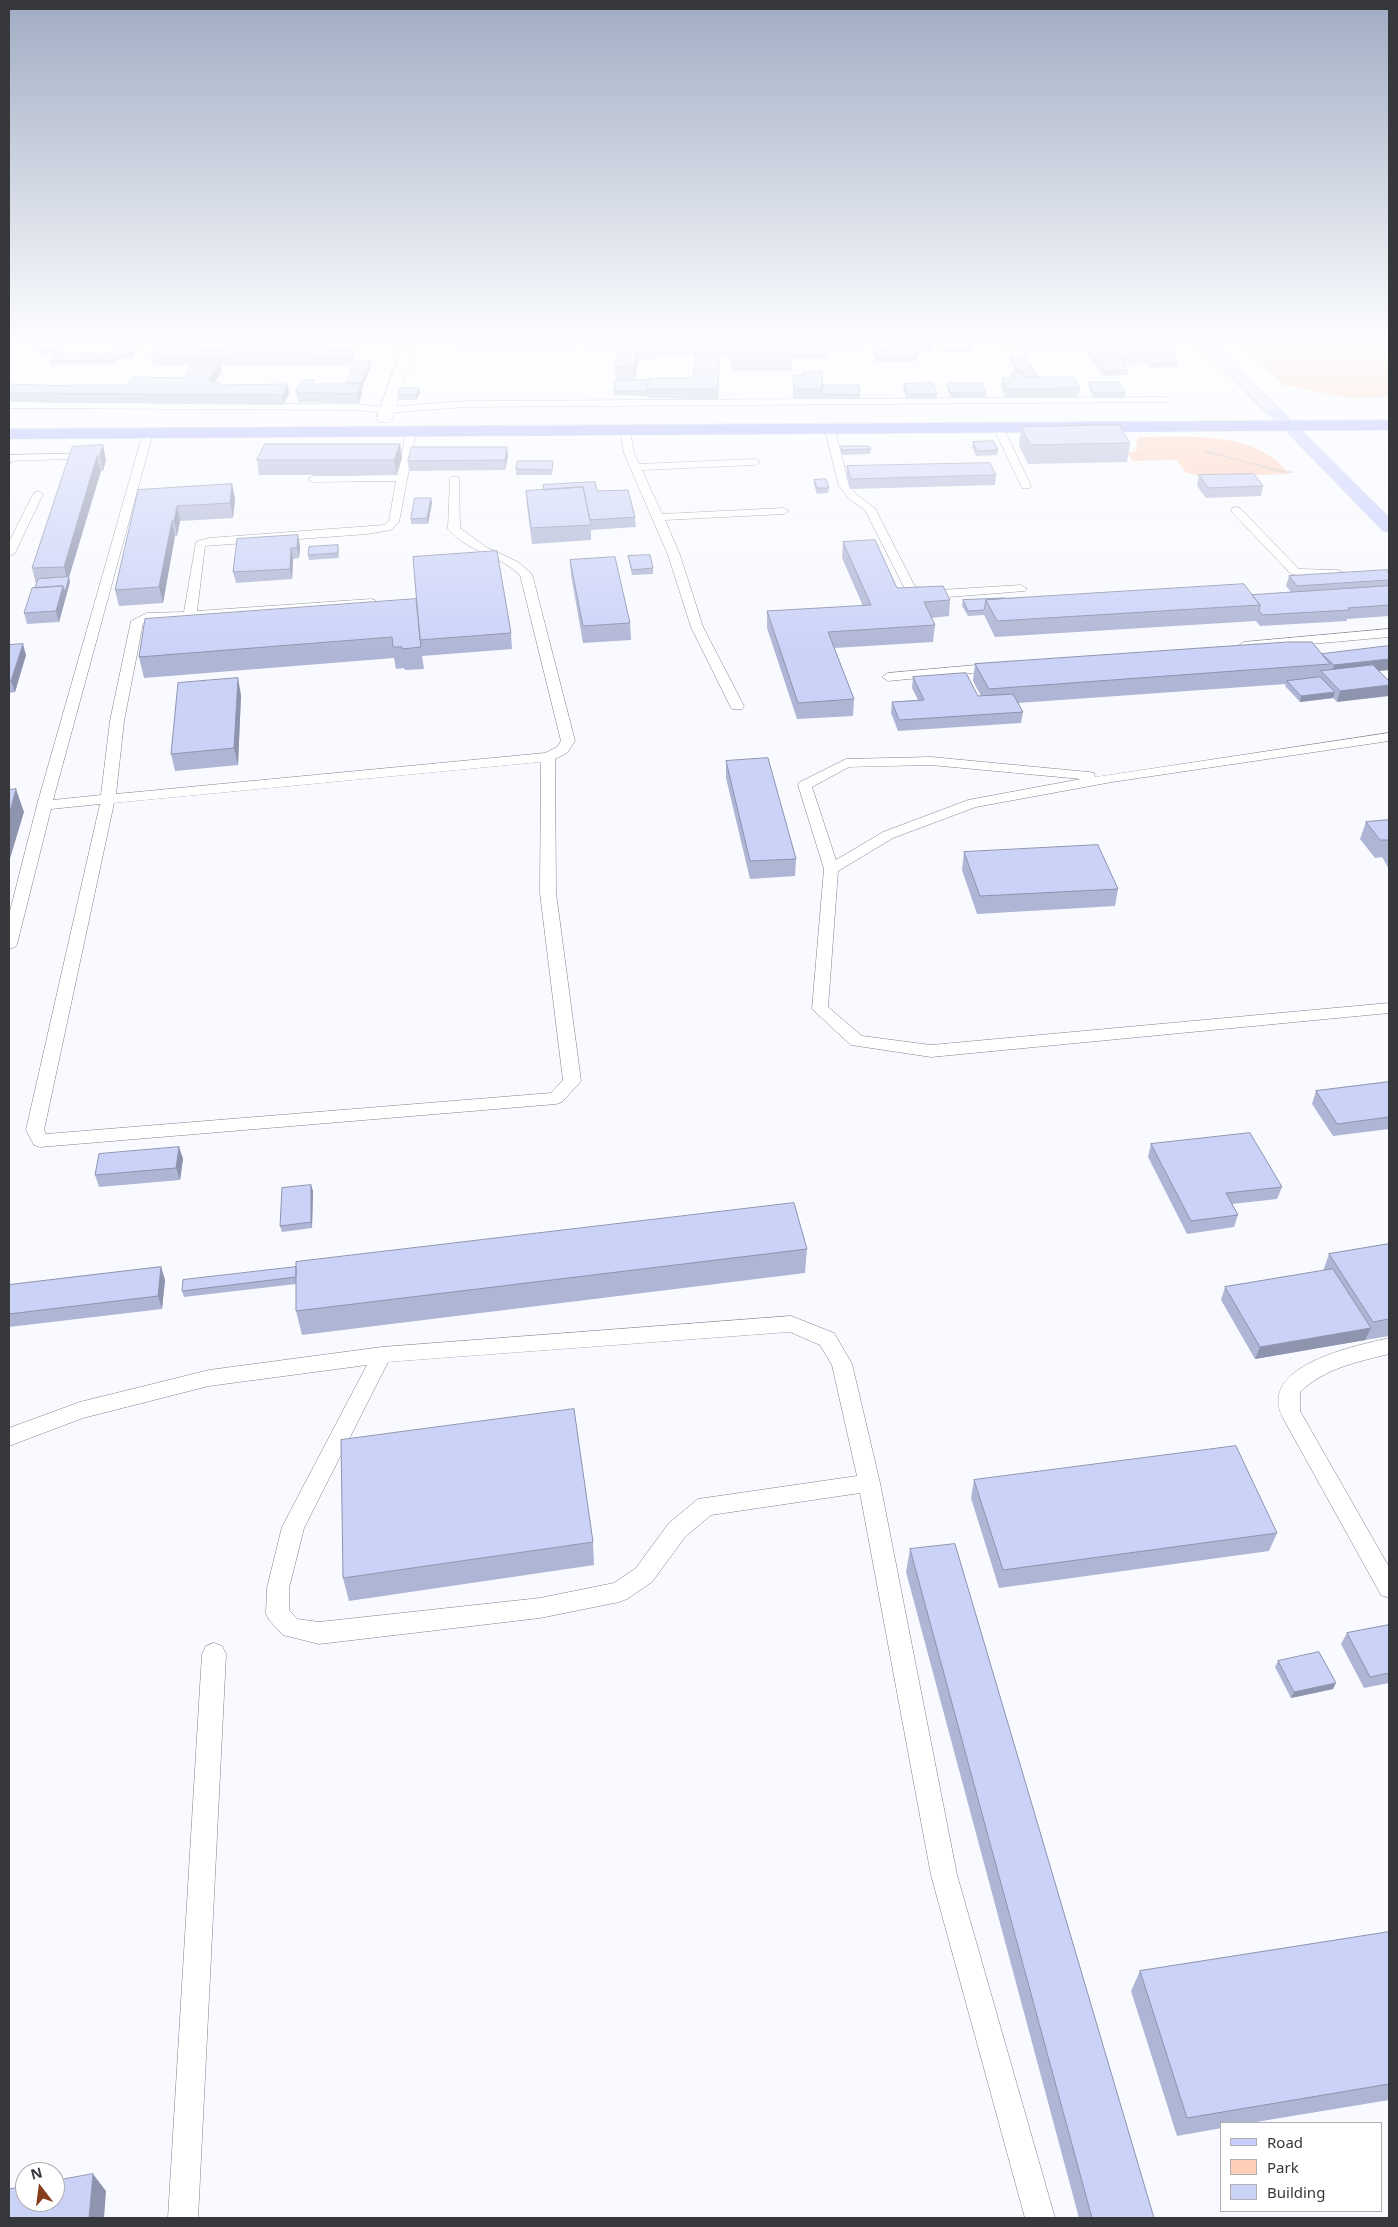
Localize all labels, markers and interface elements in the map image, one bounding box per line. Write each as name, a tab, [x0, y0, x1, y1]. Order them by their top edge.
legend	[1220, 2122, 1383, 2212]
text: Road	[1267, 2132, 1303, 2152]
text: Park	[1267, 2157, 1299, 2177]
north arrow	[15, 2162, 65, 2212]
text: N	[28, 2162, 44, 2184]
text: Building	[1267, 2182, 1325, 2202]

